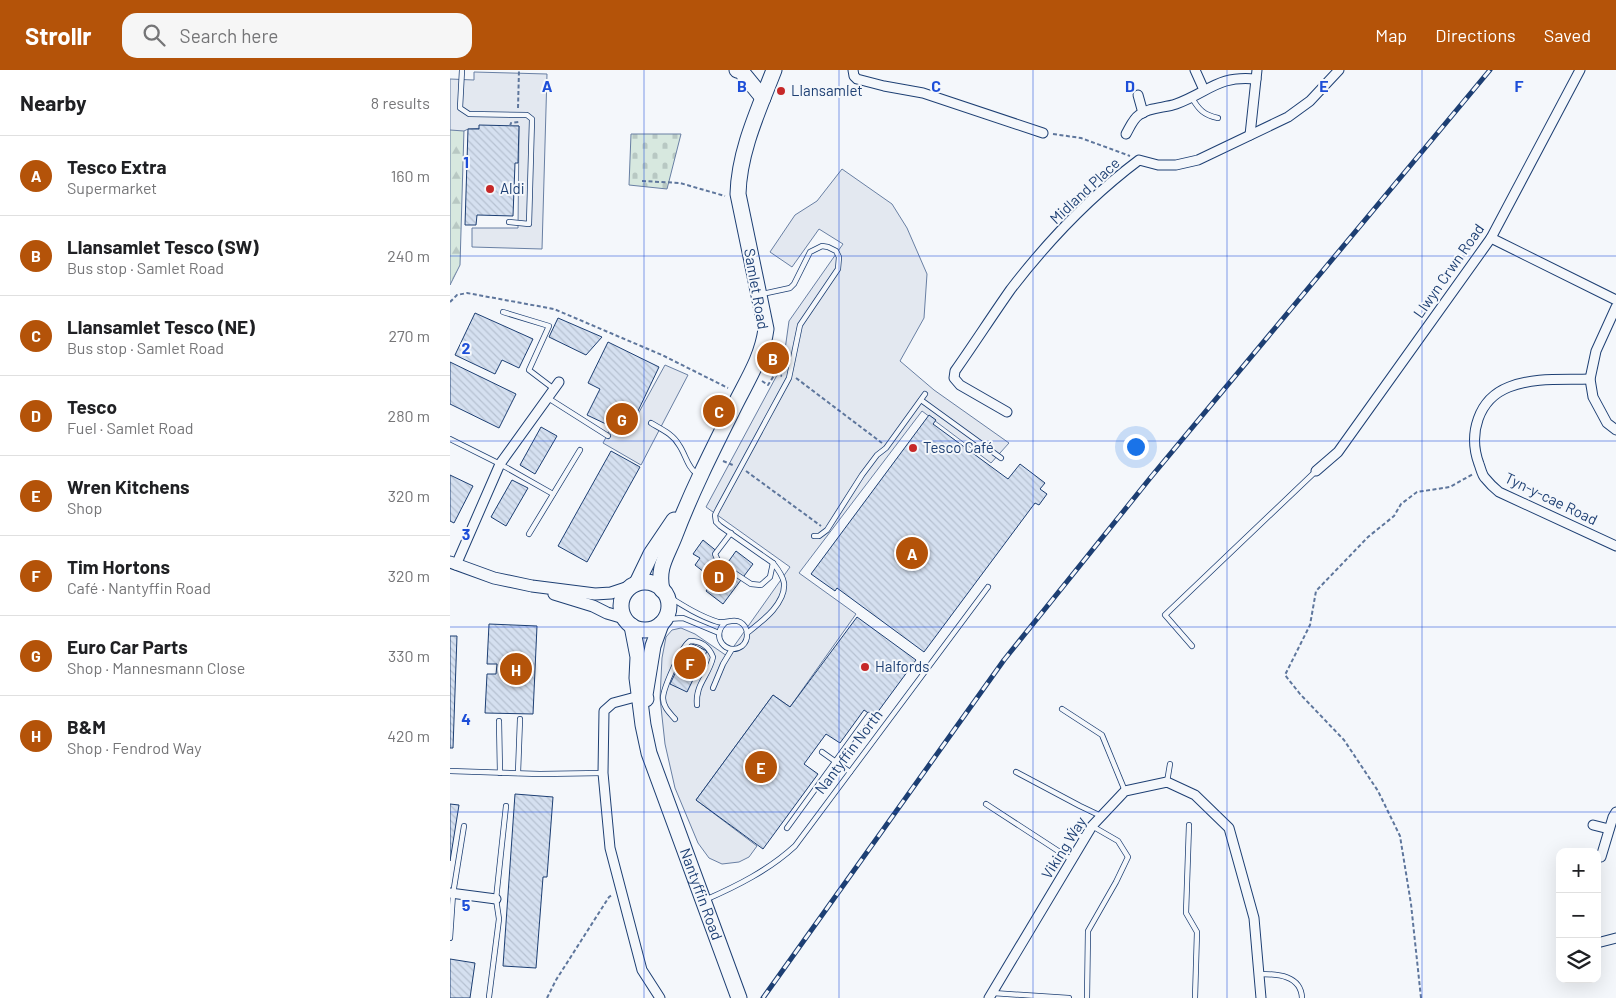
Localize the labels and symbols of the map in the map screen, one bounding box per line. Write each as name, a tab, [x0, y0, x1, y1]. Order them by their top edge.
text: A	[542, 76, 553, 95]
text: B	[737, 76, 747, 95]
text: C	[931, 76, 941, 95]
text: D	[1125, 76, 1135, 95]
text: E	[1319, 76, 1329, 95]
text: F	[1515, 76, 1524, 95]
place label: Llansamlet	[791, 81, 863, 99]
marker: Llansamlet	[775, 85, 787, 97]
text: 1	[463, 152, 469, 171]
street label: Midland Place	[1046, 153, 1123, 227]
place label: Aldi	[500, 179, 525, 197]
marker: Aldi	[484, 183, 496, 195]
street label: Llwyn Crwn Road	[1409, 220, 1487, 321]
street label: Samlet Road	[741, 247, 773, 331]
text: 2	[462, 338, 471, 357]
pin: B	[757, 339, 789, 377]
pin: C	[703, 392, 735, 430]
pin: G	[606, 400, 638, 438]
your location	[1123, 434, 1149, 460]
place label: Tesco Café	[923, 438, 994, 456]
marker: Tesco Café	[907, 442, 919, 454]
street label: Tyn-y-cae Road	[1502, 468, 1601, 528]
text: 3	[462, 524, 470, 543]
pin: A	[896, 534, 928, 572]
pin: D	[703, 557, 735, 595]
pin: F	[674, 644, 706, 682]
pin: H	[500, 650, 532, 688]
place label: Halfords	[875, 657, 930, 675]
marker: Halfords	[859, 661, 871, 673]
street label: Nantyffin North	[811, 706, 886, 797]
text: 4	[461, 709, 471, 728]
pin: E	[745, 748, 777, 786]
street label: Viking Way	[1037, 813, 1089, 882]
street label: Nantyffin Road	[677, 845, 727, 942]
text: 5	[462, 895, 471, 914]

